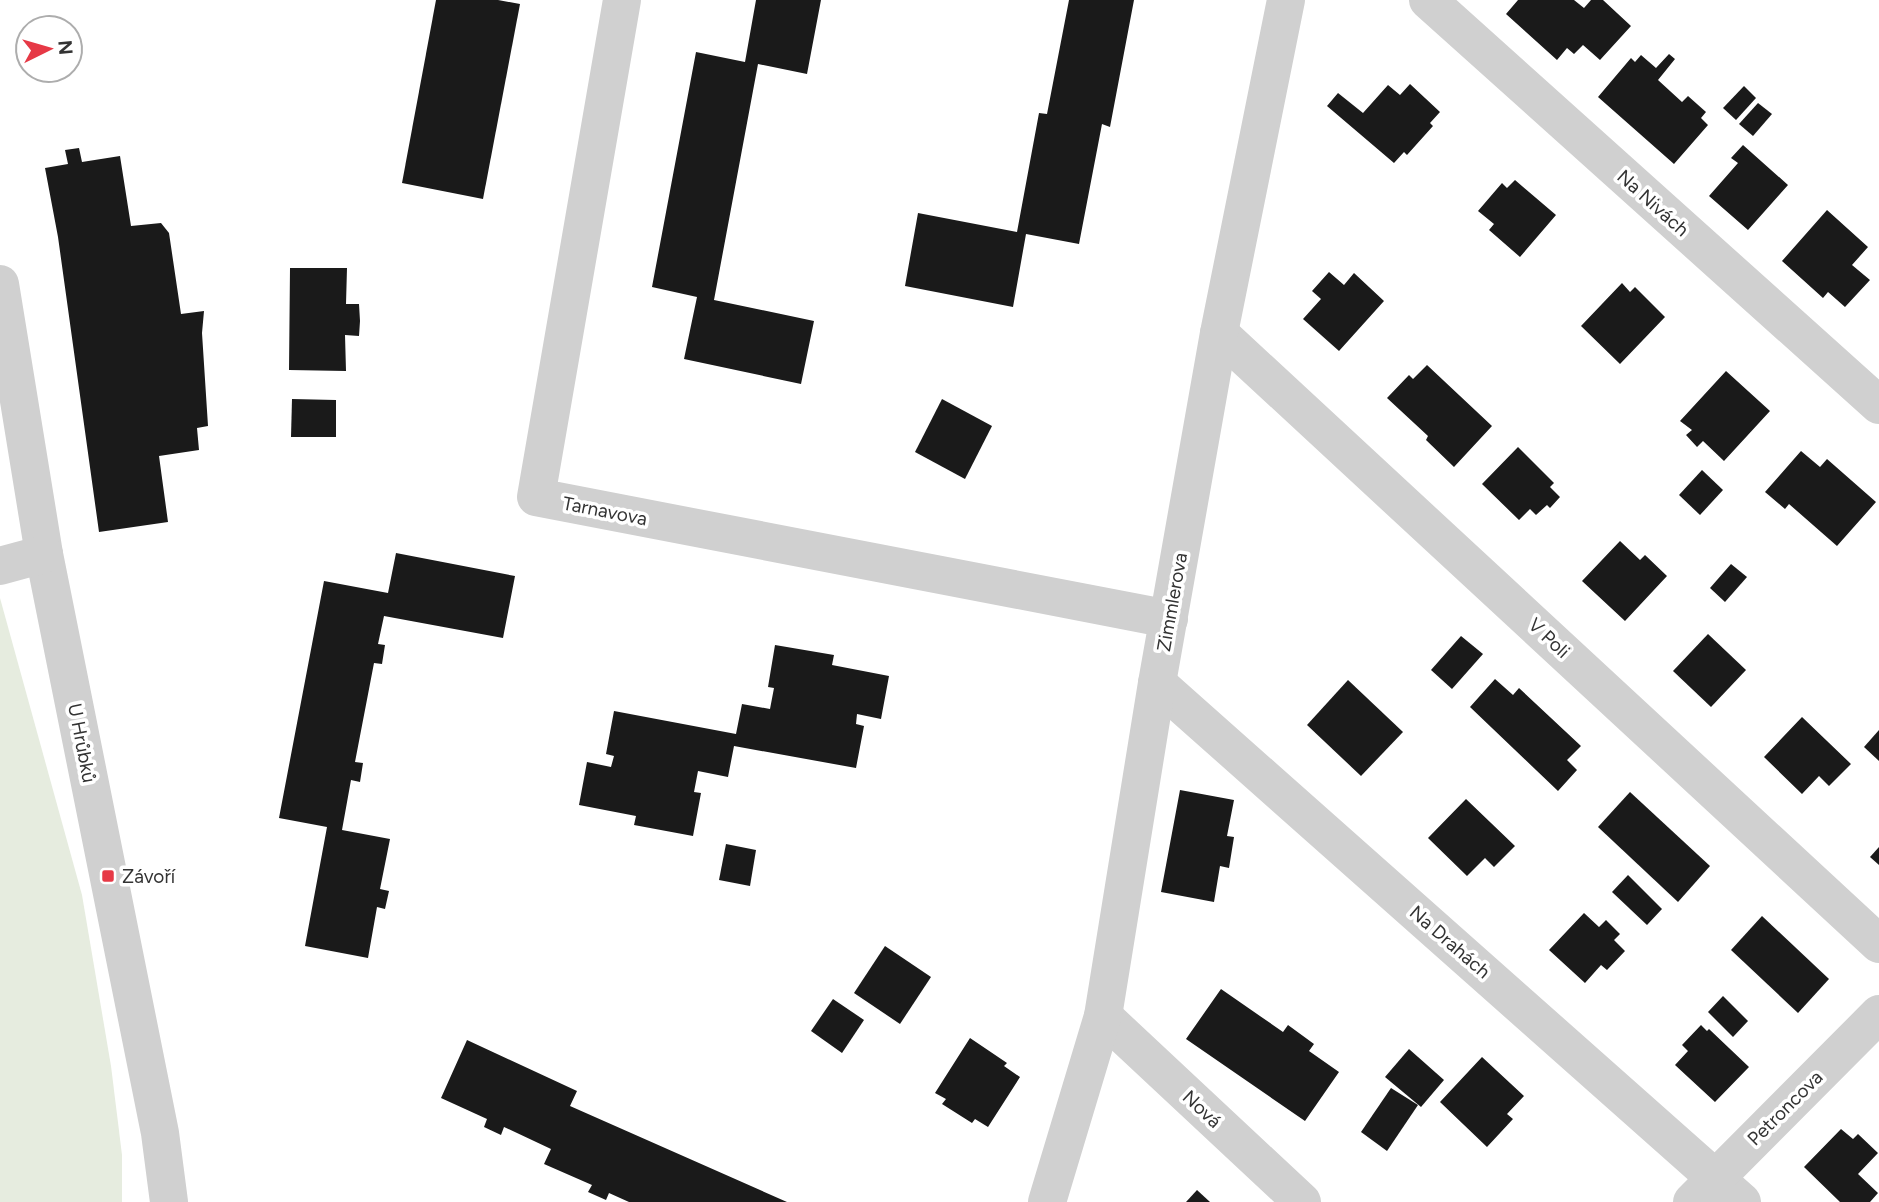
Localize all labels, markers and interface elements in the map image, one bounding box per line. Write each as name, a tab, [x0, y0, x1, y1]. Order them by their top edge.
north arrow	[14, 14, 84, 84]
text: N	[53, 39, 78, 56]
street label: Na Nivách	[1612, 165, 1694, 241]
street label: Tarnavova	[561, 492, 649, 530]
street label: Zimmlerova	[1152, 551, 1192, 653]
street label: V Poli	[1524, 613, 1574, 663]
street label: U Hrůbků	[63, 701, 101, 785]
place label: Závoří	[122, 865, 177, 888]
marker: Závoří	[100, 868, 116, 884]
street label: Na Drahách	[1405, 901, 1495, 983]
street label: Petroncova	[1743, 1066, 1827, 1150]
street label: Nová	[1178, 1085, 1226, 1133]

